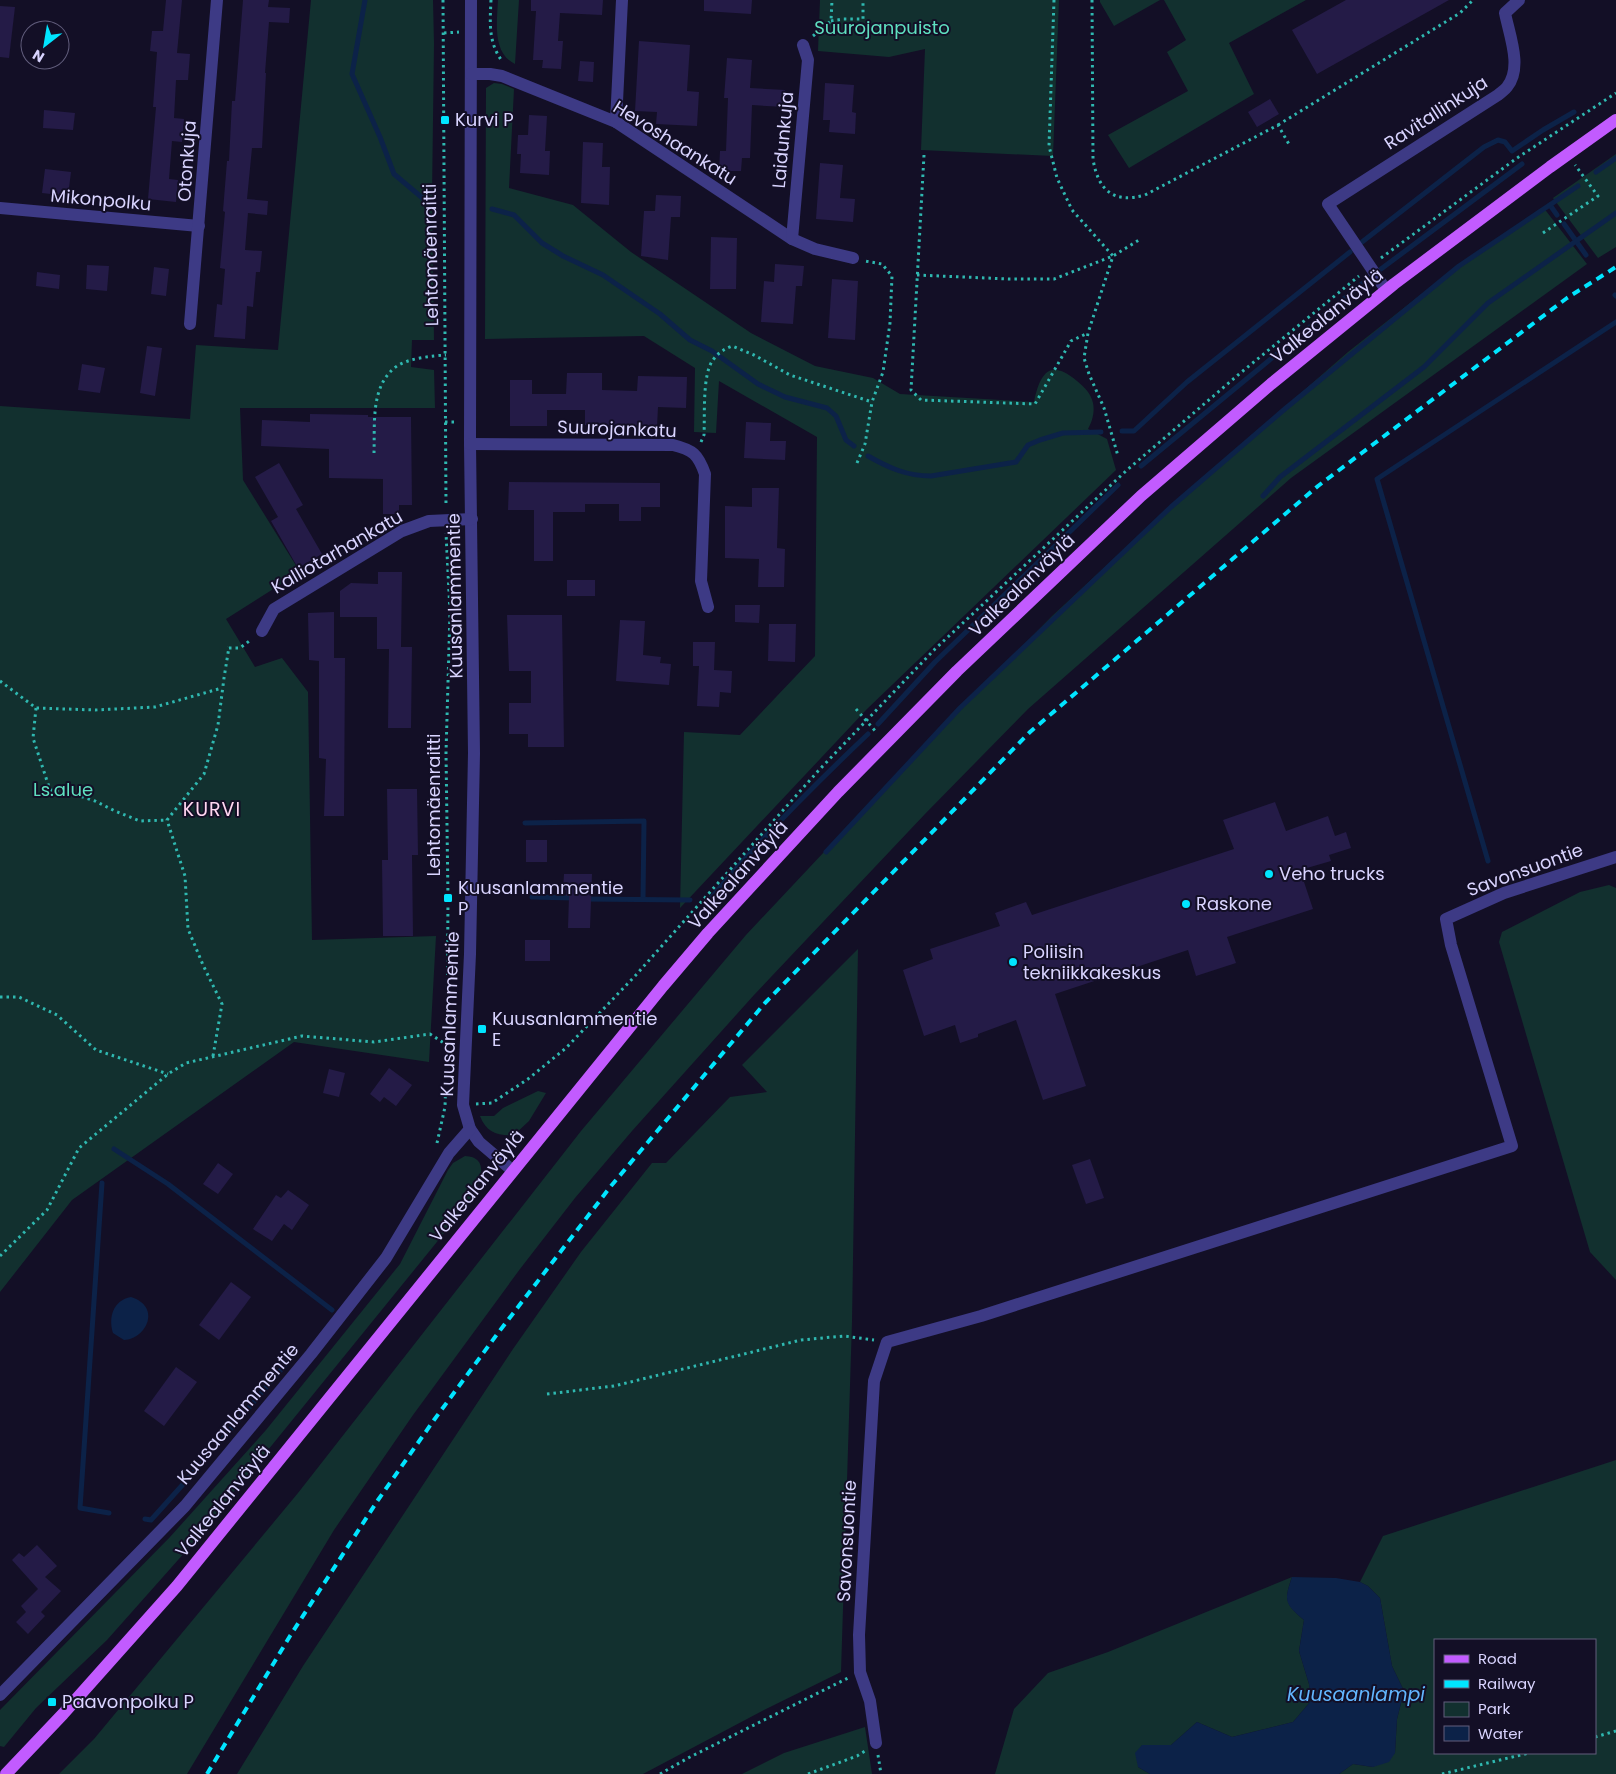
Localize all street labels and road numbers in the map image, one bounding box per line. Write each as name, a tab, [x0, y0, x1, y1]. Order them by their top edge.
street label: Ravitallinkuja	[1379, 70, 1492, 155]
street label: Laidunkuja	[766, 91, 799, 189]
street label: Hevoshaankatu	[609, 94, 742, 191]
street label: Otonkuja	[171, 120, 202, 202]
street label: Mikonpolku	[50, 183, 153, 216]
street label: Lehtomäenraitti	[417, 183, 444, 327]
street label: Valkealanväylä	[1265, 262, 1388, 369]
street label: Suurojankatu	[557, 414, 677, 443]
street label: Kalliotarhankatu	[266, 504, 407, 599]
street label: Kuusanlammentie	[441, 513, 468, 679]
street label: Valkealanväylä	[963, 528, 1080, 642]
street label: Lehtomäenraitti	[421, 734, 446, 876]
street label: Valkealanväylä	[682, 815, 793, 934]
street label: Savonsuontie	[1463, 837, 1586, 902]
street label: Kuusanlammentie	[434, 931, 465, 1097]
street label: Valkealanväylä	[423, 1124, 530, 1247]
street label: Kuusaanlammentie	[171, 1338, 304, 1490]
street label: Valkealanväylä	[169, 1439, 276, 1562]
street label: Savonsuontie	[831, 1479, 862, 1603]

